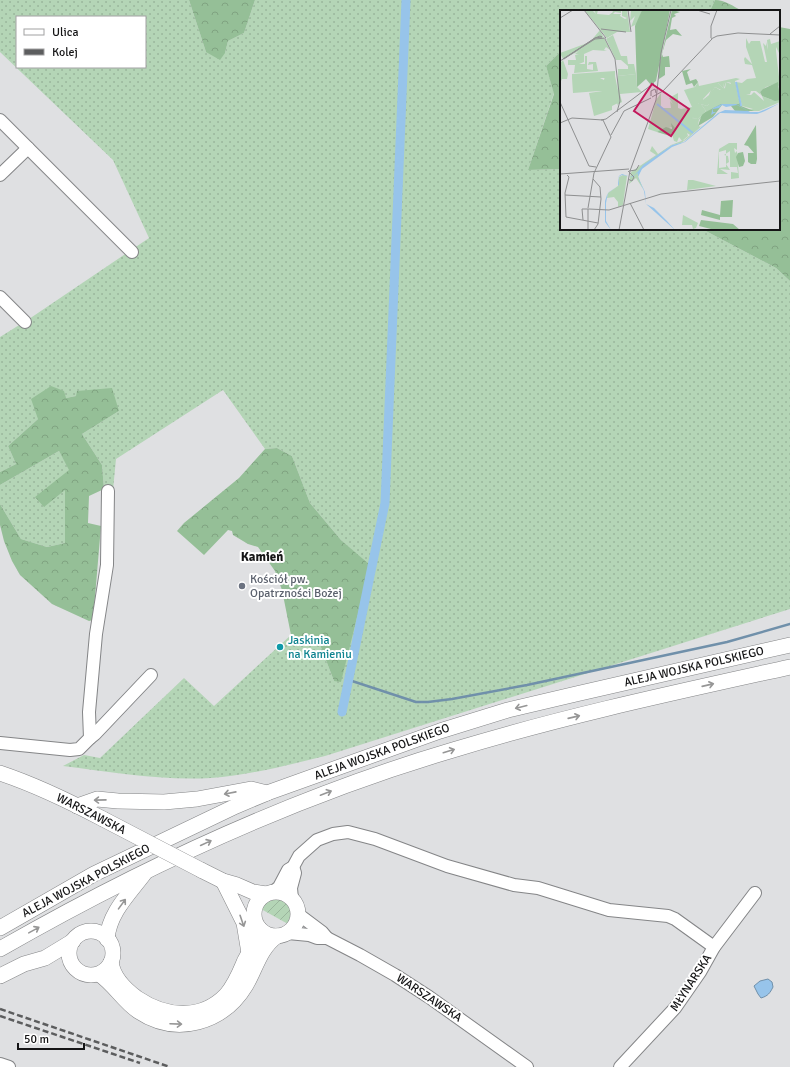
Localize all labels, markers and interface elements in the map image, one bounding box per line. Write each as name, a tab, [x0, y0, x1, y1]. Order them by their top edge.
inset map	[560, 10, 780, 230]
legend	[16, 16, 146, 68]
text: Ulica	[52, 25, 79, 40]
text: Kolej	[52, 45, 78, 60]
district label: Kamień	[241, 549, 283, 565]
place label: Kościół pw. Opatrzności Bożej	[250, 572, 342, 601]
marker: Kościół pw. Opatrzności Bożej	[237, 581, 247, 591]
place label: Jaskinia na Kamieniu	[288, 633, 352, 662]
marker: Jaskinia na Kamieniu	[275, 642, 285, 652]
street label: ALEJA WOJSKA POLSKIEGO	[623, 644, 765, 690]
one-way arrow	[701, 681, 714, 689]
one-way arrow	[515, 704, 528, 711]
one-way arrow	[568, 713, 581, 720]
street label: ALEJA WOJSKA POLSKIEGO	[312, 720, 452, 783]
one-way arrow	[442, 747, 455, 754]
one-way arrow	[223, 789, 236, 797]
one-way arrow	[320, 789, 332, 797]
street label: WARSZAWSKA	[54, 790, 129, 838]
one-way arrow	[94, 796, 107, 804]
one-way arrow	[200, 839, 212, 846]
street label: ALEJA WOJSKA POLSKIEGO	[19, 841, 153, 921]
one-way arrow	[118, 898, 126, 909]
one-way arrow	[239, 914, 247, 926]
one-way arrow	[28, 926, 40, 933]
street label: MŁYNARSKA	[667, 951, 715, 1014]
street label: WARSZAWSKA	[393, 971, 465, 1026]
one-way arrow	[169, 1020, 182, 1028]
scale bar	[18, 1025, 84, 1051]
text: 50 m	[24, 1032, 49, 1047]

